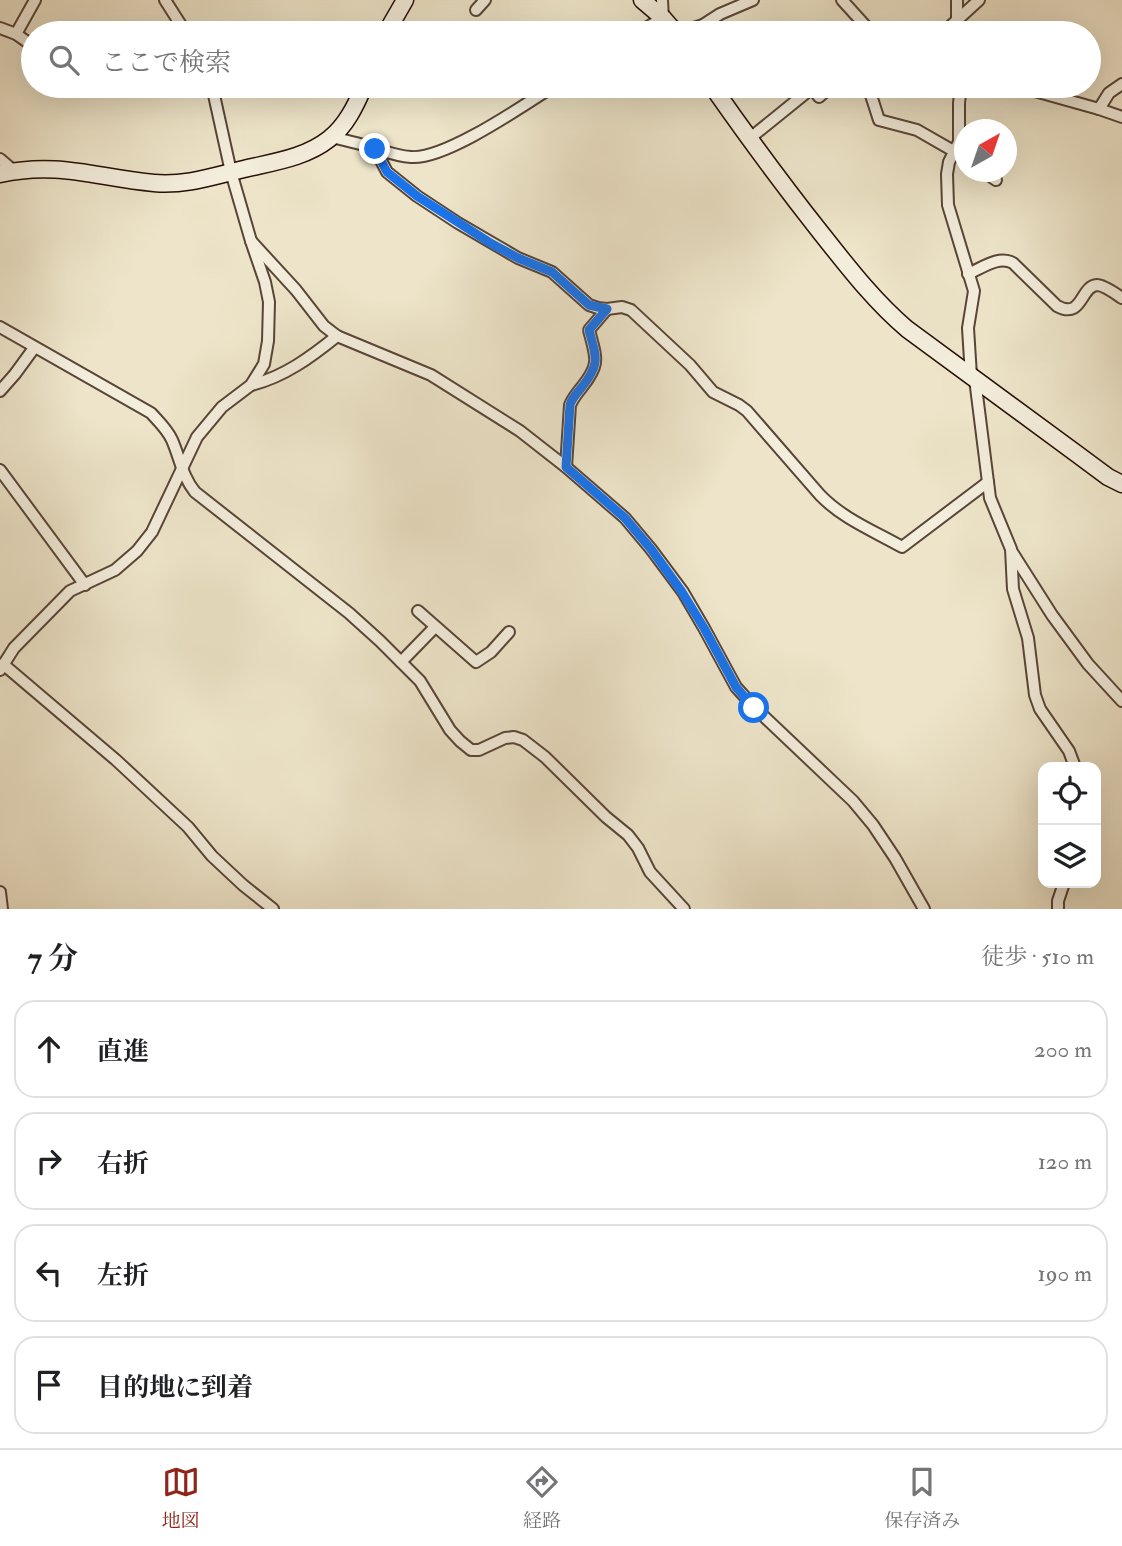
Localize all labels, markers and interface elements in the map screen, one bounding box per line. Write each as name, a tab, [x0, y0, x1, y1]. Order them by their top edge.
search box	[21, 21, 1101, 98]
icon: search	[45, 41, 83, 79]
text: ここで検索	[101, 47, 231, 79]
north arrow	[954, 119, 1017, 182]
route end	[359, 133, 390, 164]
route start	[738, 692, 769, 723]
map controls	[1038, 762, 1101, 888]
button: locate	[1038, 762, 1101, 825]
button: layers	[1038, 825, 1101, 888]
text: 7 分	[28, 940, 78, 977]
text: 徒歩 · 510 m	[981, 942, 1094, 971]
icon: ahead	[30, 1030, 68, 1068]
text: 200 m	[1034, 1035, 1092, 1064]
text: 直進	[97, 1036, 149, 1068]
icon: right	[30, 1142, 68, 1180]
text: 120 m	[1038, 1147, 1092, 1176]
text: 右折	[97, 1148, 149, 1180]
icon: left	[30, 1254, 68, 1292]
text: 190 m	[1038, 1259, 1092, 1288]
text: 左折	[97, 1260, 149, 1292]
icon: arrive	[30, 1366, 68, 1404]
text: 目的地に到着	[97, 1372, 253, 1404]
tab: 地図	[162, 1463, 200, 1533]
tab: 経路	[523, 1463, 561, 1533]
tab: 保存済み	[884, 1463, 960, 1533]

